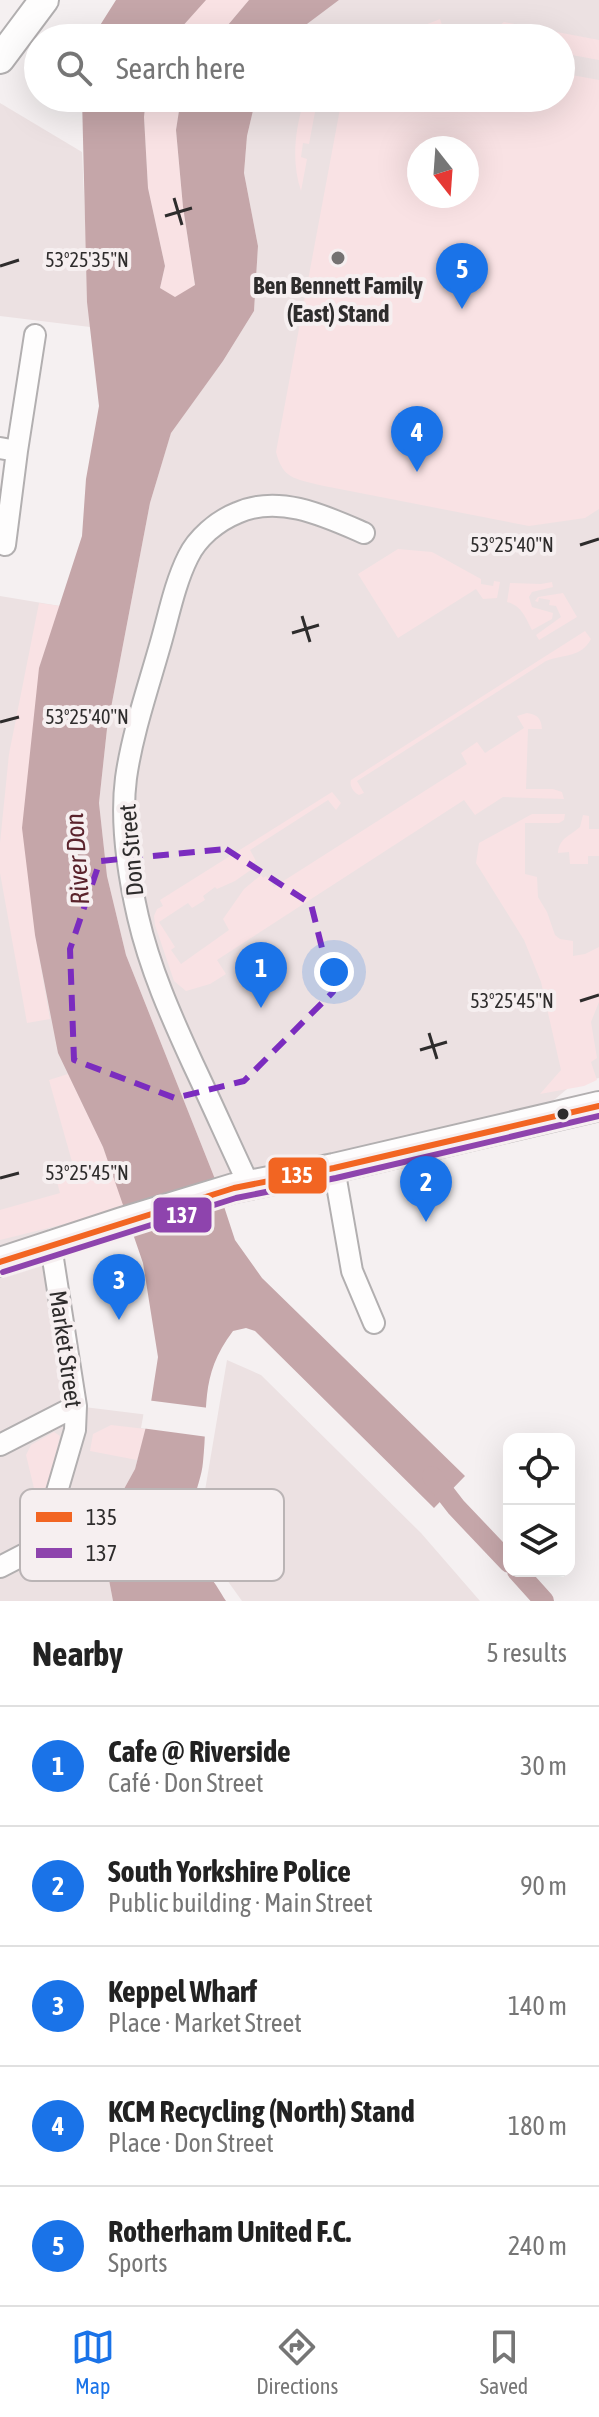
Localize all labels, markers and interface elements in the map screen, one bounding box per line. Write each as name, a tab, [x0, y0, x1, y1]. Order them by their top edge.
search box	[24, 24, 575, 112]
icon: search	[52, 46, 96, 90]
text: Search here	[116, 51, 245, 85]
north arrow	[407, 136, 479, 208]
pin: 5	[436, 243, 488, 309]
text: 53°25'35"N	[45, 248, 129, 271]
marker: Ben Bennett Family (East) Stand	[329, 249, 347, 267]
place label: Ben Bennett Family (East) Stand	[253, 272, 423, 327]
pin: 4	[391, 406, 443, 472]
text: 53°25'40"N	[470, 533, 554, 556]
text: 53°25'40"N	[45, 705, 129, 728]
street label: Don Street	[114, 803, 148, 897]
water label: River Don	[59, 812, 95, 906]
pin: 1	[235, 942, 287, 1008]
your location	[314, 952, 354, 992]
text: 53°25'45"N	[470, 989, 554, 1012]
unlabelled marker	[555, 1106, 571, 1122]
line badge: 135	[267, 1156, 328, 1195]
pin: 2	[400, 1156, 452, 1222]
text: 53°25'45"N	[45, 1161, 129, 1184]
text: 135	[281, 1162, 313, 1188]
line badge: 137	[152, 1196, 213, 1234]
text: 137	[166, 1202, 198, 1228]
pin: 3	[93, 1254, 145, 1320]
street label: Market Street	[44, 1289, 88, 1409]
map controls	[503, 1433, 575, 1577]
button: locate	[503, 1433, 575, 1505]
legend	[20, 1489, 284, 1581]
text: 135	[86, 1504, 117, 1530]
button: layers	[503, 1505, 575, 1577]
text: 137	[86, 1540, 117, 1566]
text: Nearby	[32, 1634, 123, 1673]
text: 5 results	[486, 1638, 567, 1668]
text: Cafe @ Riverside	[108, 1734, 291, 1768]
text: 1	[52, 1751, 64, 1781]
text: 30 m	[520, 1751, 567, 1781]
text: Café · Don Street	[108, 1768, 263, 1798]
text: South Yorkshire Police	[108, 1854, 351, 1888]
text: 2	[52, 1871, 64, 1901]
text: 90 m	[520, 1871, 567, 1901]
text: Public building · Main Street	[108, 1888, 373, 1918]
text: Keppel Wharf	[108, 1974, 257, 2008]
text: 3	[52, 1991, 64, 2021]
text: 140 m	[508, 1991, 567, 2021]
text: Place · Market Street	[108, 2008, 302, 2038]
text: KCM Recycling (North) Stand	[108, 2094, 415, 2128]
text: 4	[52, 2111, 64, 2141]
text: 180 m	[508, 2111, 567, 2141]
text: Place · Don Street	[108, 2128, 274, 2158]
text: Rotherham United F.C.	[108, 2214, 351, 2248]
text: 5	[52, 2231, 64, 2261]
text: 240 m	[508, 2231, 567, 2261]
text: Sports	[108, 2248, 168, 2278]
tab: Map	[71, 2325, 115, 2399]
tab: Directions	[256, 2325, 338, 2399]
tab: Saved	[480, 2325, 528, 2399]

